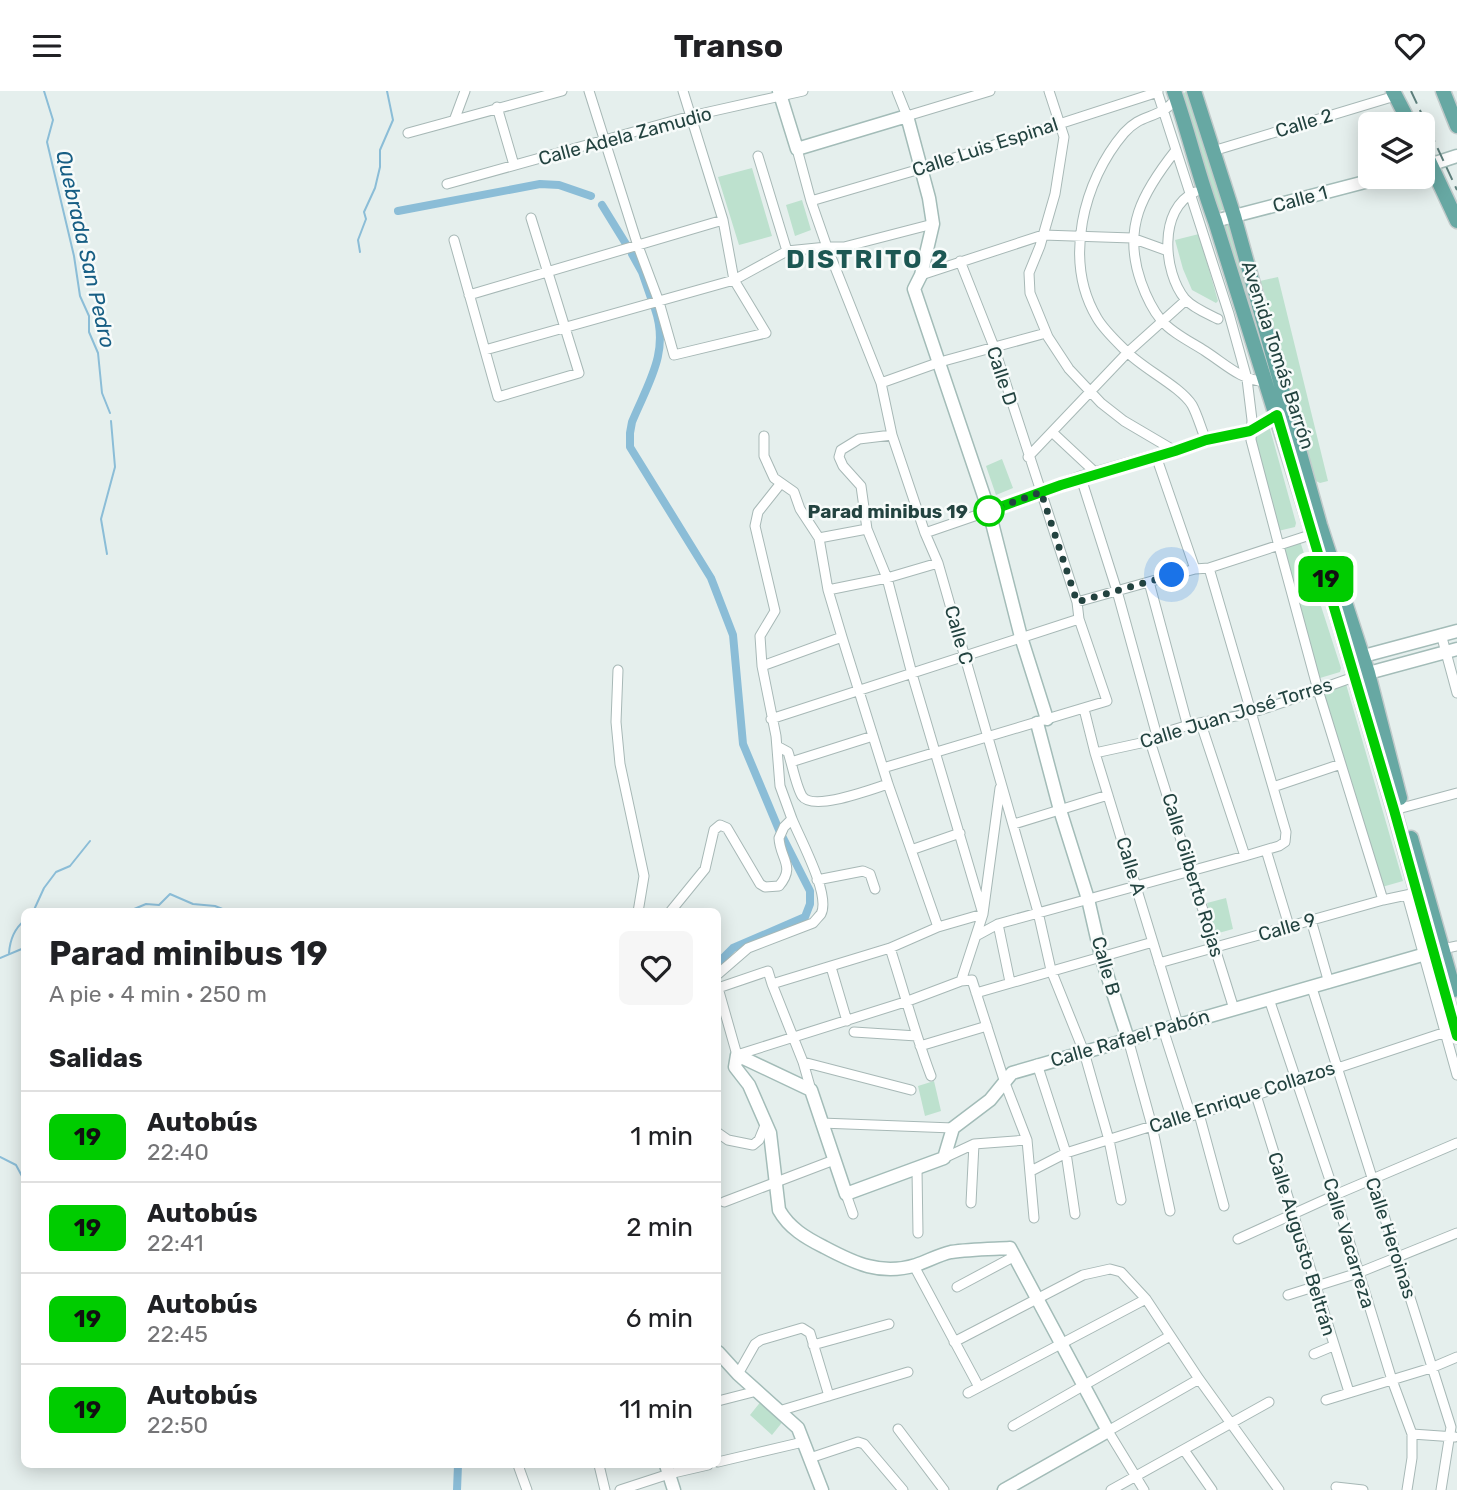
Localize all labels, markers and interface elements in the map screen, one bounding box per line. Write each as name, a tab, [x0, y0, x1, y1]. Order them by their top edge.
icon: menu	[28, 27, 66, 65]
text: Transo	[674, 27, 783, 65]
icon: heart	[1391, 27, 1429, 65]
street label: Calle Adela Zamudio	[536, 102, 714, 170]
street label: Calle 2	[1273, 103, 1335, 143]
map controls	[1358, 112, 1435, 189]
button: layers	[1358, 112, 1435, 189]
street label: Calle Luis Espinal	[909, 113, 1061, 181]
water label: Quebrada San Pedro	[51, 148, 121, 350]
street label: Calle 1	[1270, 181, 1330, 217]
district label: DISTRITO 2	[786, 244, 950, 275]
street label: Avenida Tomás Barrón	[1237, 258, 1319, 452]
street label: Calle D	[982, 344, 1022, 408]
marker: Parad minibus 19	[974, 496, 1004, 526]
place label: Parad minibus 19	[808, 500, 968, 523]
line badge: 19	[1294, 556, 1358, 602]
your location	[1154, 557, 1189, 592]
text: 19	[1312, 565, 1340, 593]
street label: Calle C	[940, 603, 978, 667]
street label: Calle Juan José Torres	[1137, 673, 1335, 753]
street label: Calle Gilberto Rojas	[1157, 790, 1229, 960]
street label: Calle A	[1111, 834, 1151, 898]
street label: Calle 9	[1255, 908, 1319, 946]
button: heart	[619, 931, 693, 1005]
text: Parad minibus 19	[49, 934, 328, 973]
street label: Calle B	[1087, 934, 1125, 998]
text: A pie · 4 min · 250 m	[49, 980, 267, 1008]
street label: Calle Rafael Pabón	[1048, 1004, 1212, 1072]
text: Salidas	[49, 1043, 143, 1074]
street label: Calle Enrique Collazos	[1146, 1056, 1338, 1138]
text: Autobús	[147, 1107, 258, 1138]
text: 1 min	[630, 1121, 693, 1152]
text: 19	[74, 1123, 101, 1151]
text: 22:40	[147, 1138, 209, 1166]
street label: Calle Augusto Beltrán	[1263, 1149, 1341, 1339]
street label: Calle Heroinas	[1361, 1174, 1421, 1302]
street label: Calle Vacarreza	[1318, 1175, 1380, 1311]
text: Autobús	[147, 1198, 258, 1229]
text: 2 min	[626, 1212, 693, 1243]
text: 19	[74, 1214, 101, 1242]
text: 22:41	[147, 1229, 204, 1257]
text: Autobús	[147, 1289, 258, 1320]
text: 6 min	[626, 1303, 693, 1334]
text: 19	[74, 1305, 101, 1333]
text: 22:45	[147, 1320, 208, 1348]
text: Autobús	[147, 1380, 258, 1411]
text: 11 min	[619, 1394, 693, 1425]
text: 19	[74, 1396, 101, 1424]
text: 22:50	[147, 1411, 208, 1439]

